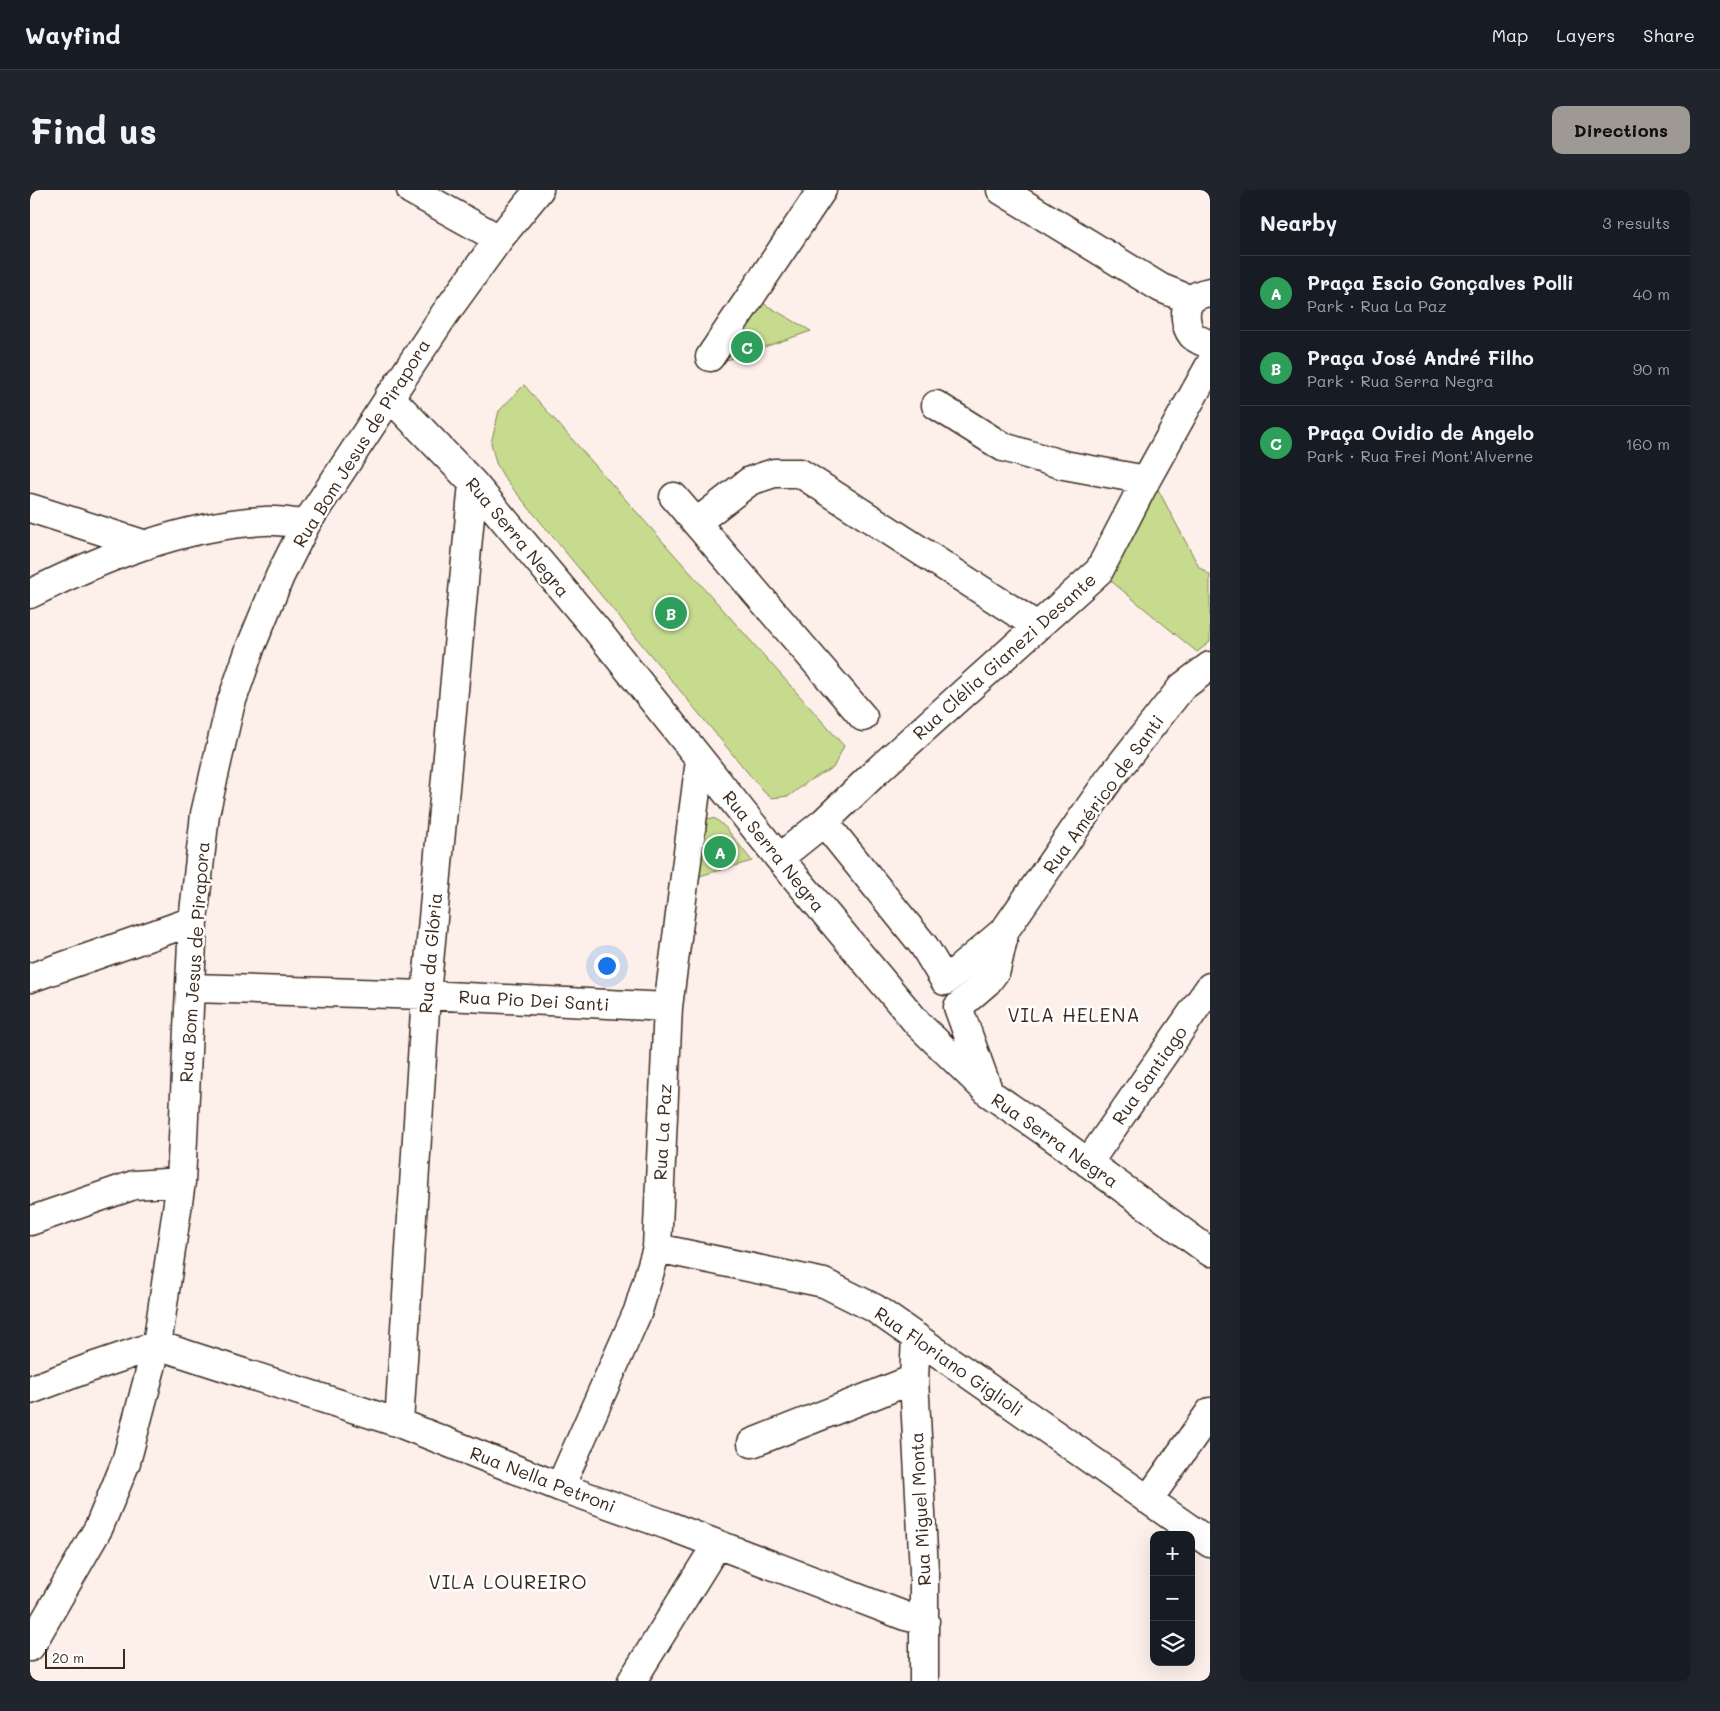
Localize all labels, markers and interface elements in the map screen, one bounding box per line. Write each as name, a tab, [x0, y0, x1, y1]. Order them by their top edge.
text: Wayfind	[25, 19, 121, 50]
text: Map	[1492, 23, 1528, 47]
text: Layers	[1556, 23, 1615, 47]
text: Share	[1643, 23, 1695, 47]
button: Directions	[1552, 106, 1690, 154]
text: Find us	[30, 107, 157, 153]
text: Nearby	[1260, 209, 1337, 236]
text: 3 results	[1602, 212, 1670, 233]
text: Praça Escio Gonçalves Polli	[1307, 270, 1574, 295]
text: A	[1270, 283, 1282, 304]
text: 40 m	[1633, 283, 1670, 304]
text: Park · Rua La Paz	[1307, 295, 1447, 316]
pin: C	[731, 328, 763, 366]
street label: Rua Bom Jesus de Pirapora	[287, 334, 435, 552]
text: Praça José André Filho	[1307, 345, 1534, 370]
text: B	[1271, 358, 1281, 379]
text: 90 m	[1633, 358, 1670, 379]
text: Park · Rua Serra Negra	[1307, 370, 1494, 391]
text: Praça Ovidio de Angelo	[1307, 420, 1534, 445]
text: C	[1270, 433, 1282, 454]
text: 160 m	[1625, 433, 1670, 454]
text: Park · Rua Frei Mont'Alverne	[1307, 445, 1533, 466]
street label: Rua Serra Negra	[461, 472, 575, 602]
street label: Rua Clélia Gianezi Desante	[907, 567, 1101, 745]
pin: B	[655, 594, 687, 632]
street label: Rua Américo de Santi	[1037, 710, 1169, 878]
street label: Rua Serra Negra	[718, 785, 830, 917]
pin: A	[704, 833, 736, 871]
street label: Rua Bom Jesus de Pirapora	[174, 841, 214, 1083]
street label: Rua da Glória	[413, 892, 447, 1014]
your location	[594, 953, 620, 979]
street label: Rua Pio Dei Santi	[458, 984, 610, 1016]
district label: VILA HELENA	[1007, 1002, 1141, 1027]
street label: Rua Santiago	[1106, 1021, 1192, 1129]
street label: Rua La Paz	[647, 1083, 677, 1181]
street label: Rua Serra Negra	[987, 1087, 1123, 1193]
street label: Rua Floriano Giglioli	[870, 1301, 1028, 1421]
street label: Rua Miguel Monta	[904, 1431, 936, 1587]
street label: Rua Nella Petroni	[467, 1440, 619, 1518]
map controls	[1150, 1531, 1195, 1666]
button: +	[1150, 1531, 1195, 1576]
district label: VILA LOUREIRO	[428, 1569, 588, 1594]
button: −	[1150, 1576, 1195, 1621]
button: layers	[1150, 1621, 1195, 1666]
scale bar	[45, 1646, 125, 1669]
text: 20 m	[52, 1648, 84, 1667]

